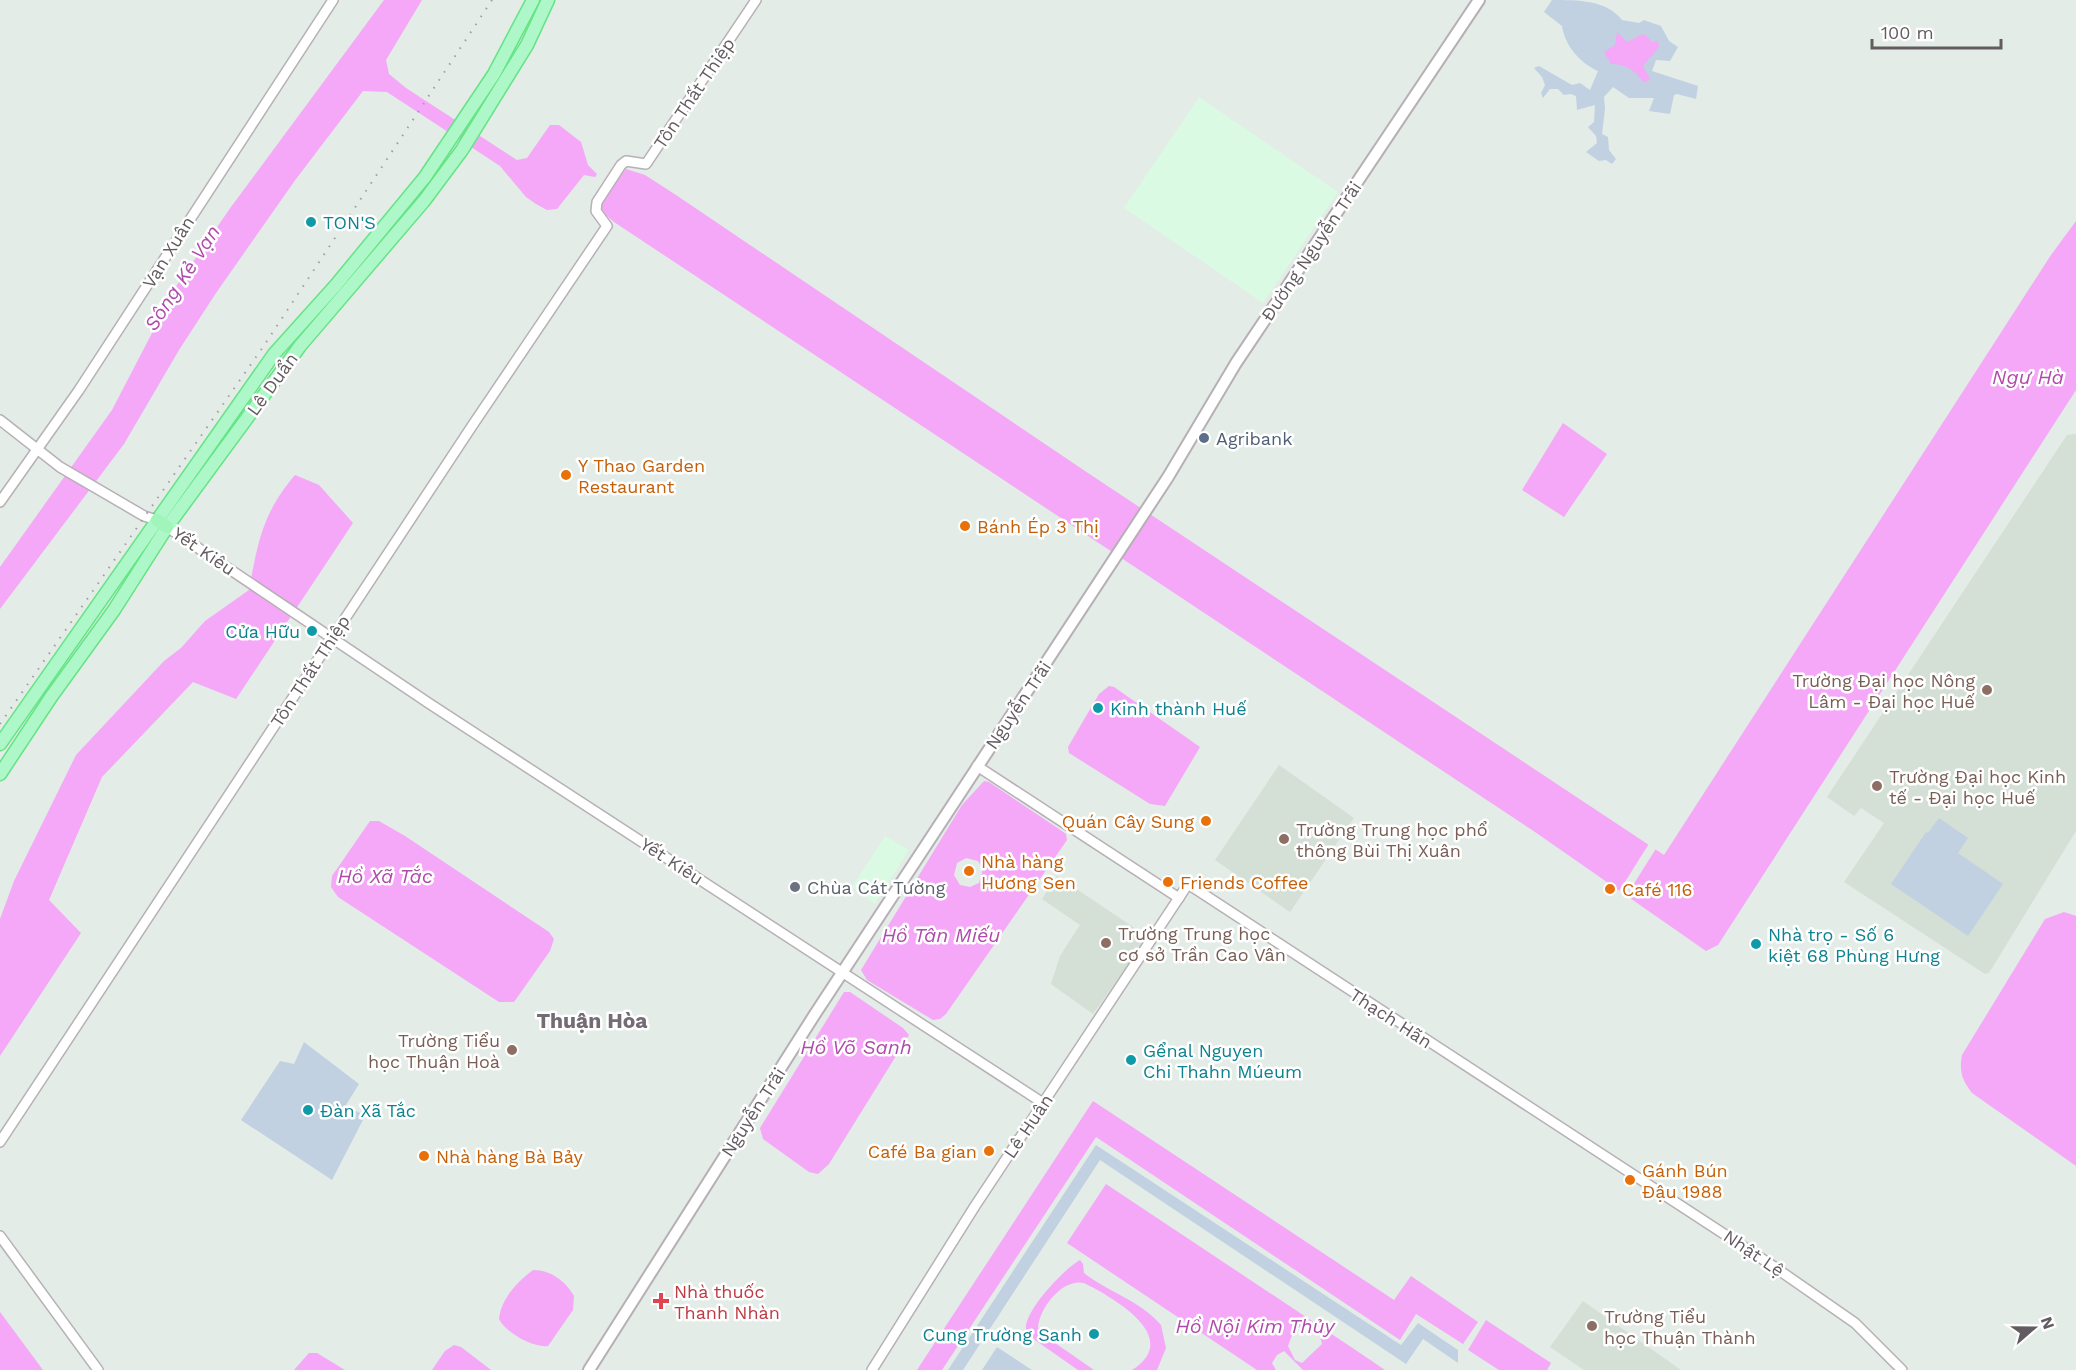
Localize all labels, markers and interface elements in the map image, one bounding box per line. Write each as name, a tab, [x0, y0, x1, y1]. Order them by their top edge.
scale bar	[1872, 12, 2001, 50]
text: 100 m	[1881, 22, 1934, 43]
street label: Tôn Thất Thiệp	[649, 34, 739, 152]
street label: Đường Nguyễn Trãi	[1256, 177, 1366, 325]
street label: Vạn Xuân	[138, 212, 198, 292]
place label: TON'S	[323, 212, 376, 233]
marker: TON'S	[304, 215, 318, 229]
water label: Sông Kẻ Vạn	[139, 221, 225, 335]
street label: Lê Duẩn	[242, 349, 302, 419]
water label: Ngự Hà	[1992, 365, 2064, 389]
place label: Agribank	[1216, 428, 1292, 449]
marker: Agribank	[1197, 431, 1211, 445]
place label: Y Thao Garden Restaurant	[578, 455, 705, 497]
marker: Y Thao Garden Restaurant	[559, 468, 573, 482]
place label: Bánh Ép 3 Thị	[977, 516, 1099, 537]
marker: Bánh Ép 3 Thị	[958, 519, 972, 533]
street label: Yết Kiêu	[169, 522, 239, 580]
street label: Tôn Thất Thiệp	[266, 611, 354, 731]
place label: Cửa Hữu	[225, 621, 300, 642]
marker: Cửa Hữu	[305, 624, 319, 638]
street label: Nguyễn Trãi	[981, 657, 1055, 753]
place label: Trường Đại học Nông Lâm - Đại học Huế	[1792, 670, 1975, 712]
marker: Trường Đại học Nông Lâm - Đại học Huế	[1980, 683, 1994, 697]
place label: Kinh thành Huế	[1110, 698, 1247, 719]
marker: Kinh thành Huế	[1091, 701, 1105, 715]
place label: Trường Đại học Kinh tế - Đại học Huế	[1889, 766, 2066, 808]
marker: Trường Đại học Kinh tế - Đại học Huế	[1870, 779, 1884, 793]
place label: Quán Cây Sung	[1062, 811, 1194, 832]
marker: Quán Cây Sung	[1199, 814, 1213, 828]
place label: Trường Trung học phổ thông Bùi Thị Xuân	[1296, 819, 1488, 861]
marker: Trường Trung học phổ thông Bùi Thị Xuân	[1277, 832, 1291, 846]
street label: Yết Kiêu	[637, 833, 707, 889]
place label: Nhà hàng Hương Sen	[981, 851, 1076, 893]
water label: Hồ Xã Tắc	[337, 864, 433, 888]
marker: Nhà hàng Hương Sen	[962, 864, 976, 878]
place label: Friends Coffee	[1180, 872, 1308, 893]
marker: Friends Coffee	[1161, 875, 1175, 889]
place label: Chùa Cát Tường	[807, 877, 946, 898]
place label: Café 116	[1622, 879, 1692, 900]
marker: Chùa Cát Tường	[788, 880, 802, 894]
marker: Café 116	[1603, 882, 1617, 896]
water label: Hồ Tân Miếu	[882, 923, 1000, 947]
place label: Trường Trung học cơ sở Trần Cao Vân	[1118, 923, 1286, 965]
place label: Nhà trọ - Số 6 kiệt 68 Phùng Hưng	[1768, 924, 1940, 966]
marker: Trường Trung học cơ sở Trần Cao Vân	[1099, 936, 1113, 950]
marker: Nhà trọ - Số 6 kiệt 68 Phùng Hưng	[1749, 937, 1763, 951]
street label: Thạch Hãn	[1346, 984, 1436, 1052]
district label: Thuận Hòa	[537, 1008, 648, 1033]
place label: Trường Tiểu học Thuận Hoà	[368, 1030, 500, 1072]
water label: Hồ Võ Sanh	[800, 1035, 912, 1059]
place label: Gểnal Nguyen Chi Thahn Múeum	[1143, 1040, 1302, 1082]
marker: Trường Tiểu học Thuận Hoà	[505, 1043, 519, 1057]
marker: Gểnal Nguyen Chi Thahn Múeum	[1124, 1053, 1138, 1067]
street label: Nguyễn Trãi	[716, 1064, 790, 1160]
street label: Lê Huân	[999, 1090, 1057, 1162]
place label: Đàn Xã Tắc	[320, 1100, 416, 1121]
marker: Đàn Xã Tắc	[301, 1103, 315, 1117]
place label: Café Ba gian	[868, 1141, 977, 1162]
marker: Café Ba gian	[982, 1144, 996, 1158]
place label: Nhà hàng Bà Bảy	[436, 1146, 583, 1167]
marker: Nhà hàng Bà Bảy	[417, 1149, 431, 1163]
place label: Gánh Bún Đậu 1988	[1642, 1160, 1728, 1202]
marker: Gánh Bún Đậu 1988	[1623, 1173, 1637, 1187]
street label: Nhật Lệ	[1720, 1225, 1788, 1281]
place label: Nhà thuốc Thanh Nhàn	[674, 1281, 780, 1323]
marker: Nhà thuốc Thanh Nhàn	[652, 1292, 670, 1310]
north arrow	[2004, 1298, 2064, 1358]
place label: Trường Tiểu học Thuận Thành	[1604, 1306, 1756, 1348]
water label: Hồ Nội Kim Thủy	[1175, 1314, 1336, 1338]
text: N	[2037, 1314, 2059, 1332]
marker: Trường Tiểu học Thuận Thành	[1585, 1319, 1599, 1333]
place label: Cung Trường Sanh	[923, 1324, 1082, 1345]
marker: Cung Trường Sanh	[1087, 1327, 1101, 1341]

